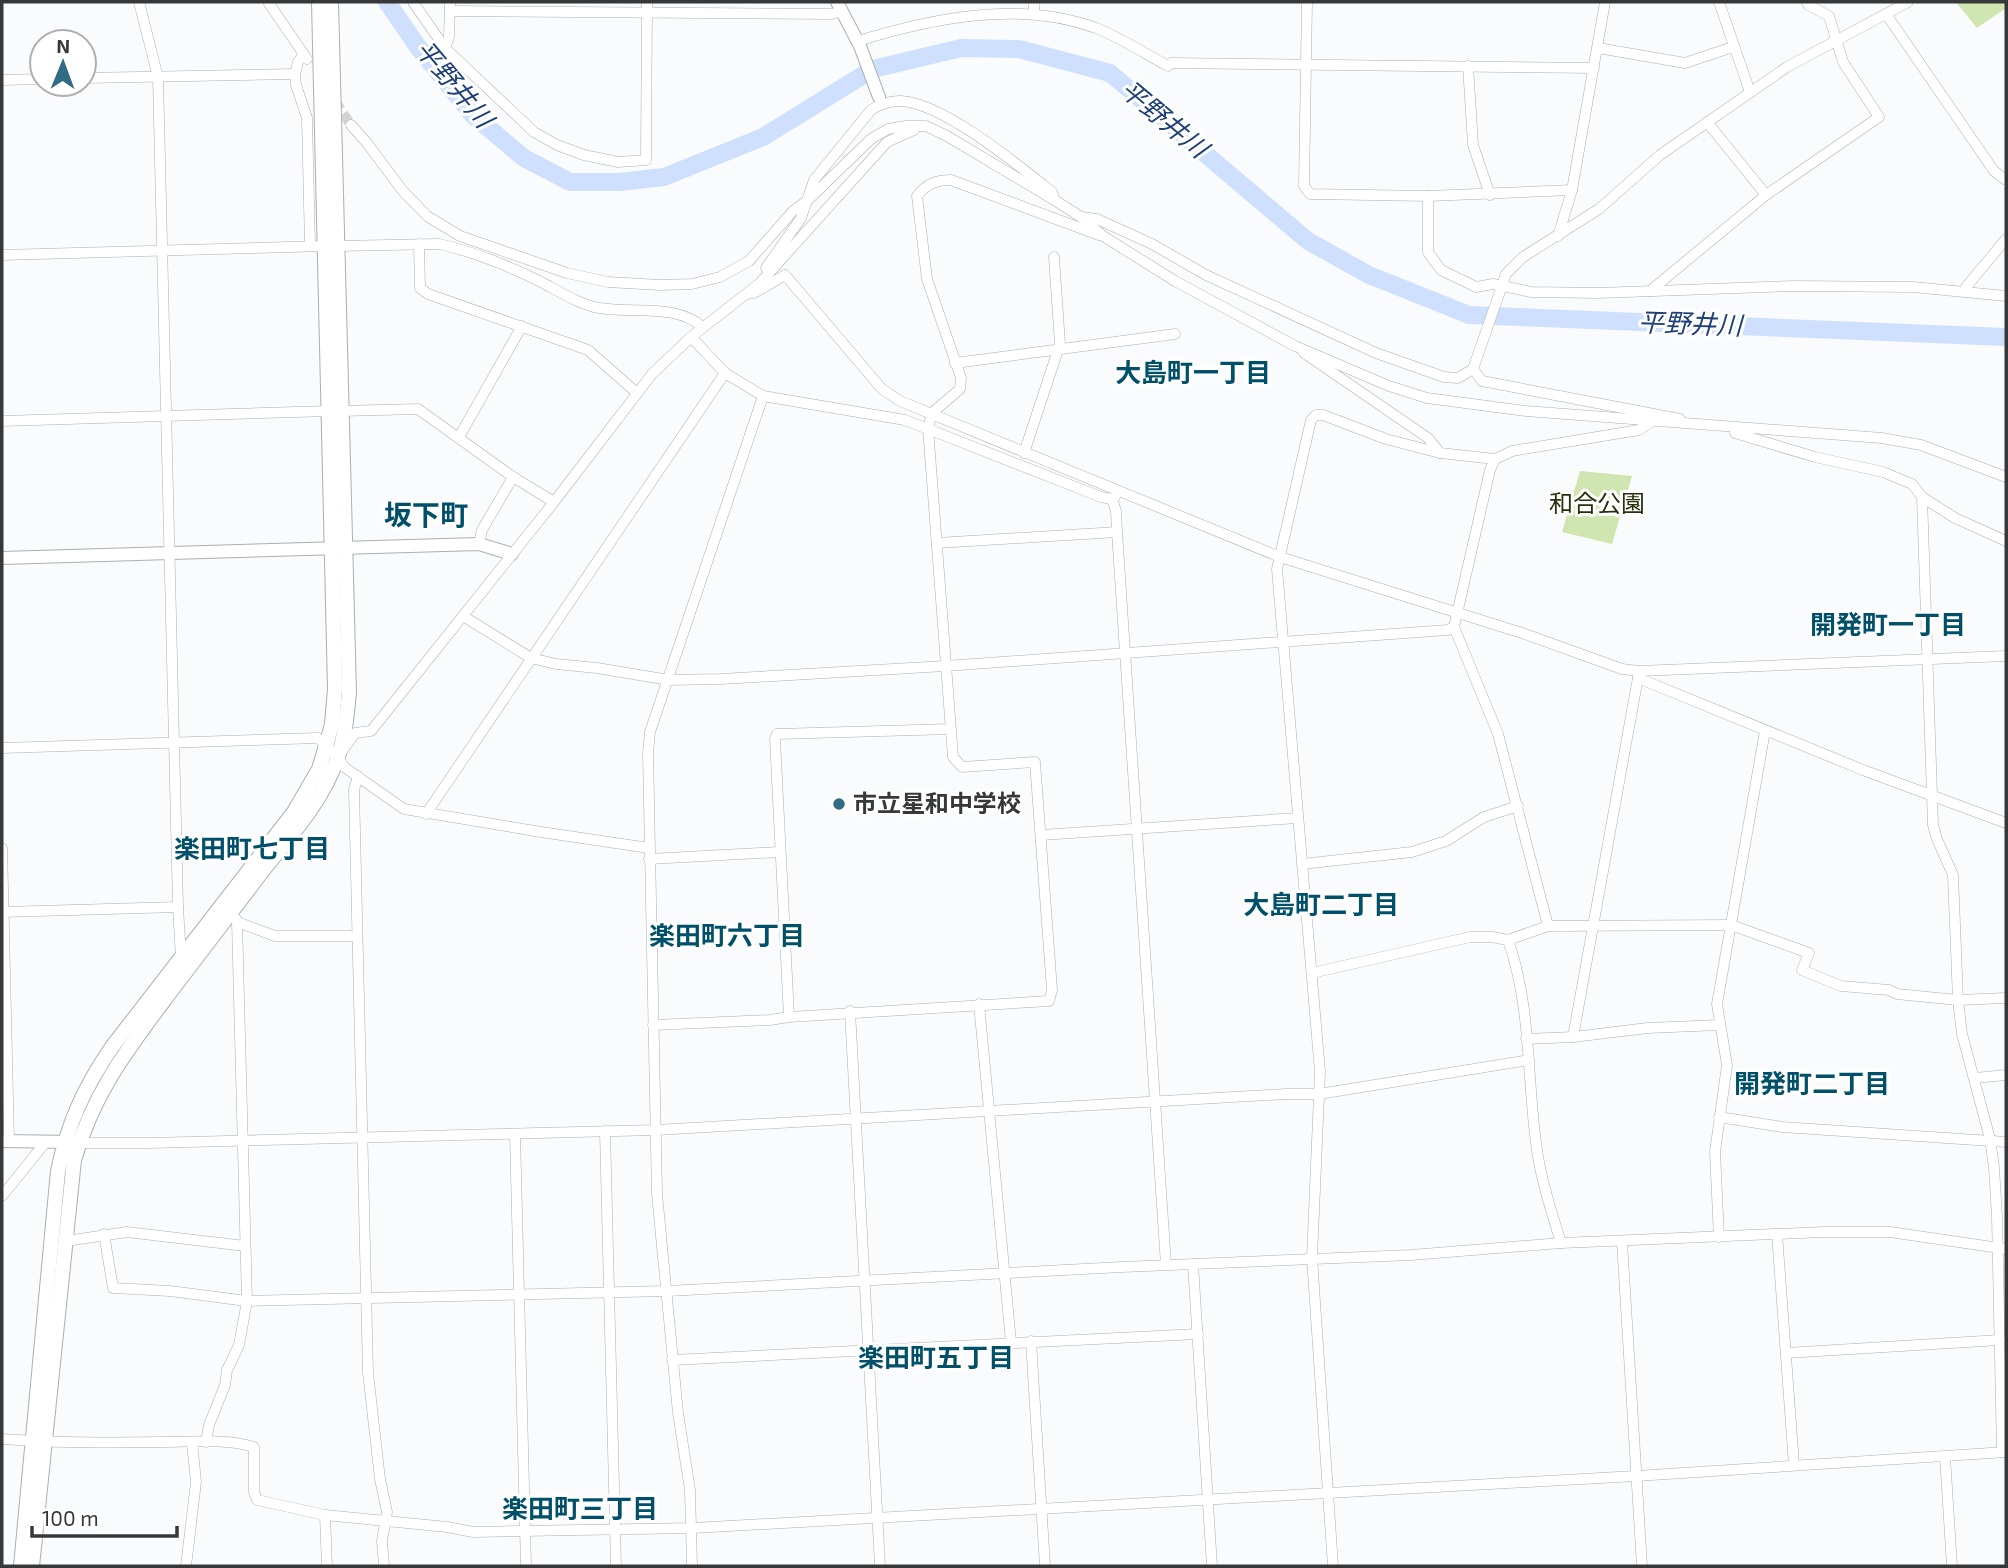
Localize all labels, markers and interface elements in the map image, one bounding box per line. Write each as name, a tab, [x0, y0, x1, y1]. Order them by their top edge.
north arrow	[28, 28, 98, 98]
water label: 平野井川	[410, 33, 502, 135]
text: N	[56, 34, 70, 57]
water label: 平野井川	[1115, 73, 1217, 165]
water label: 平野井川	[1638, 305, 1746, 340]
district label: 大島町一丁目	[1115, 356, 1271, 387]
park label: 和合公園	[1549, 488, 1645, 517]
district label: 坂下町	[384, 497, 468, 531]
district label: 開発町一丁目	[1810, 608, 1966, 639]
place label: 市立星和中学校	[853, 788, 1021, 817]
marker: 市立星和中学校	[831, 796, 847, 812]
district label: 楽田町七丁目	[174, 832, 330, 863]
district label: 大島町二丁目	[1243, 888, 1399, 919]
district label: 楽田町六丁目	[649, 919, 805, 950]
district label: 開発町二丁目	[1734, 1067, 1890, 1098]
district label: 楽田町五丁目	[858, 1341, 1014, 1372]
district label: 楽田町三丁目	[502, 1492, 658, 1523]
scale bar	[32, 1494, 177, 1538]
text: 100 m	[42, 1505, 99, 1530]

